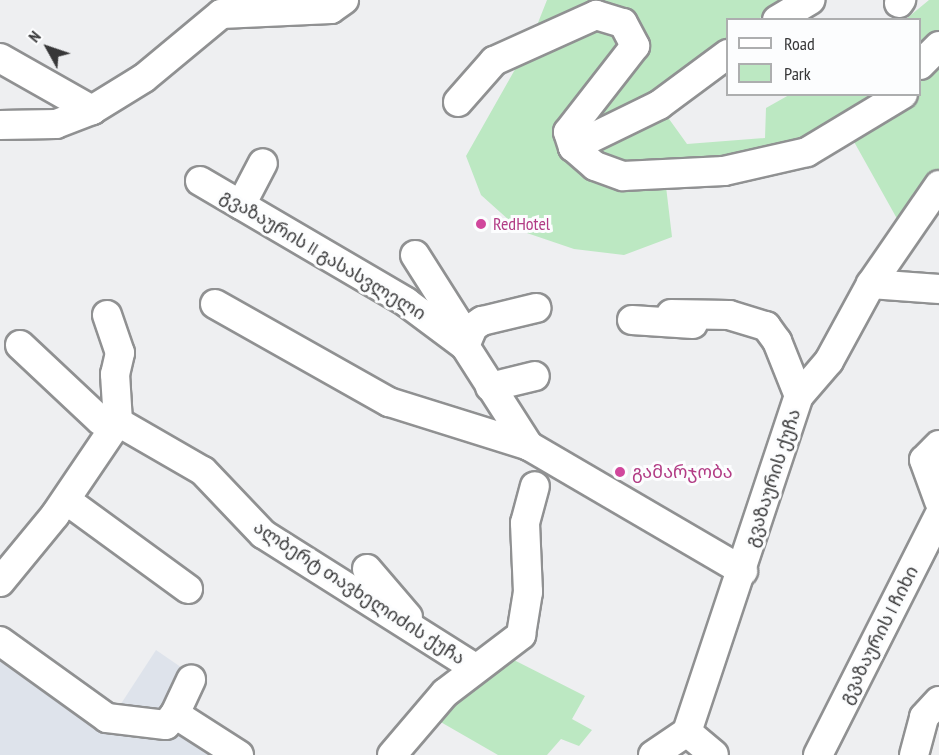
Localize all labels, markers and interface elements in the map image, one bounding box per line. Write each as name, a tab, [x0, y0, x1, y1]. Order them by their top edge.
north arrow	[18, 18, 78, 78]
legend	[726, 18, 921, 96]
text: N	[24, 27, 45, 46]
text: Road	[784, 32, 815, 55]
text: Park	[784, 62, 811, 85]
street label: გვაზაურის II გასასვლელი	[217, 185, 429, 325]
place label: RedHotel	[493, 213, 550, 235]
marker: RedHotel	[474, 217, 488, 231]
street label: გვაზაურის ქუჩა	[741, 406, 805, 550]
place label: გამარჯობა	[632, 461, 733, 483]
marker: გამარჯობა	[613, 465, 627, 479]
street label: ალბერტ თავხელიძის ქუჩა	[249, 517, 469, 669]
street label: გვაზაურის I ჩიხი	[835, 562, 923, 708]

